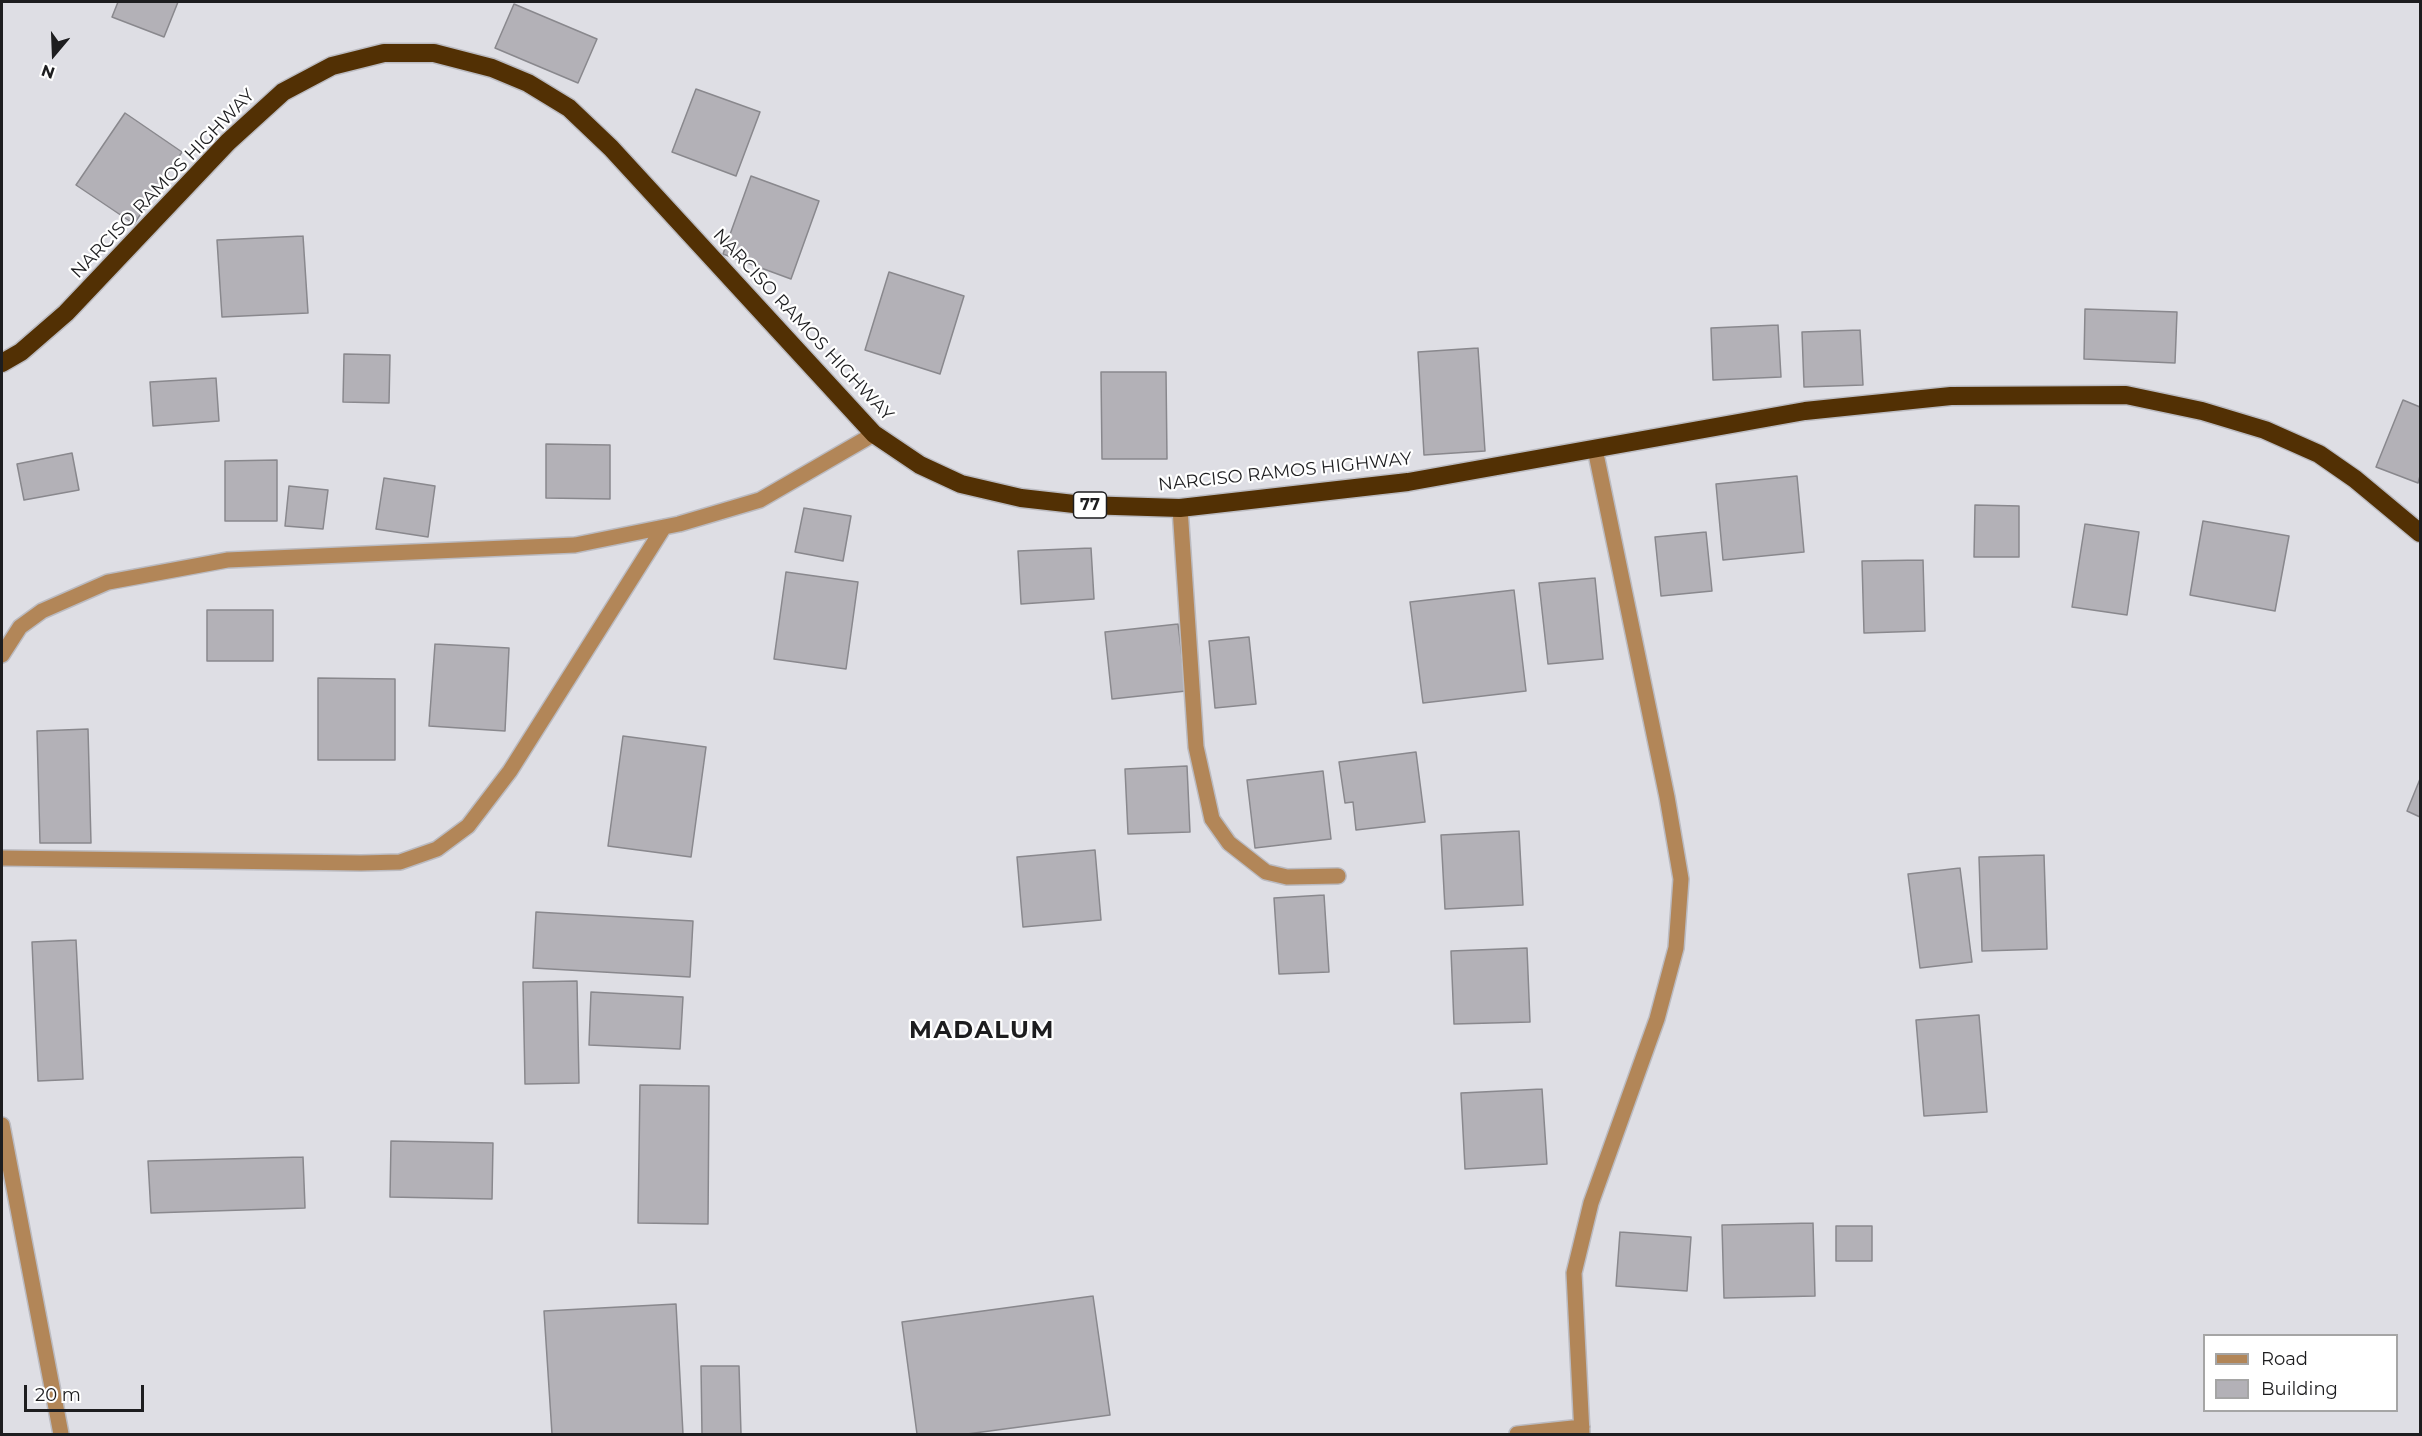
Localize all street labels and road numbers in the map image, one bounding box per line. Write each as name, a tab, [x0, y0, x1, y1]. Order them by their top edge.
street label: NARCISO RAMOS HIGHWAY	[67, 85, 259, 283]
street label: NARCISO RAMOS HIGHWAY	[708, 224, 898, 426]
street label: NARCISO RAMOS HIGHWAY	[1157, 448, 1413, 496]
road number: 77	[1074, 492, 1106, 518]

